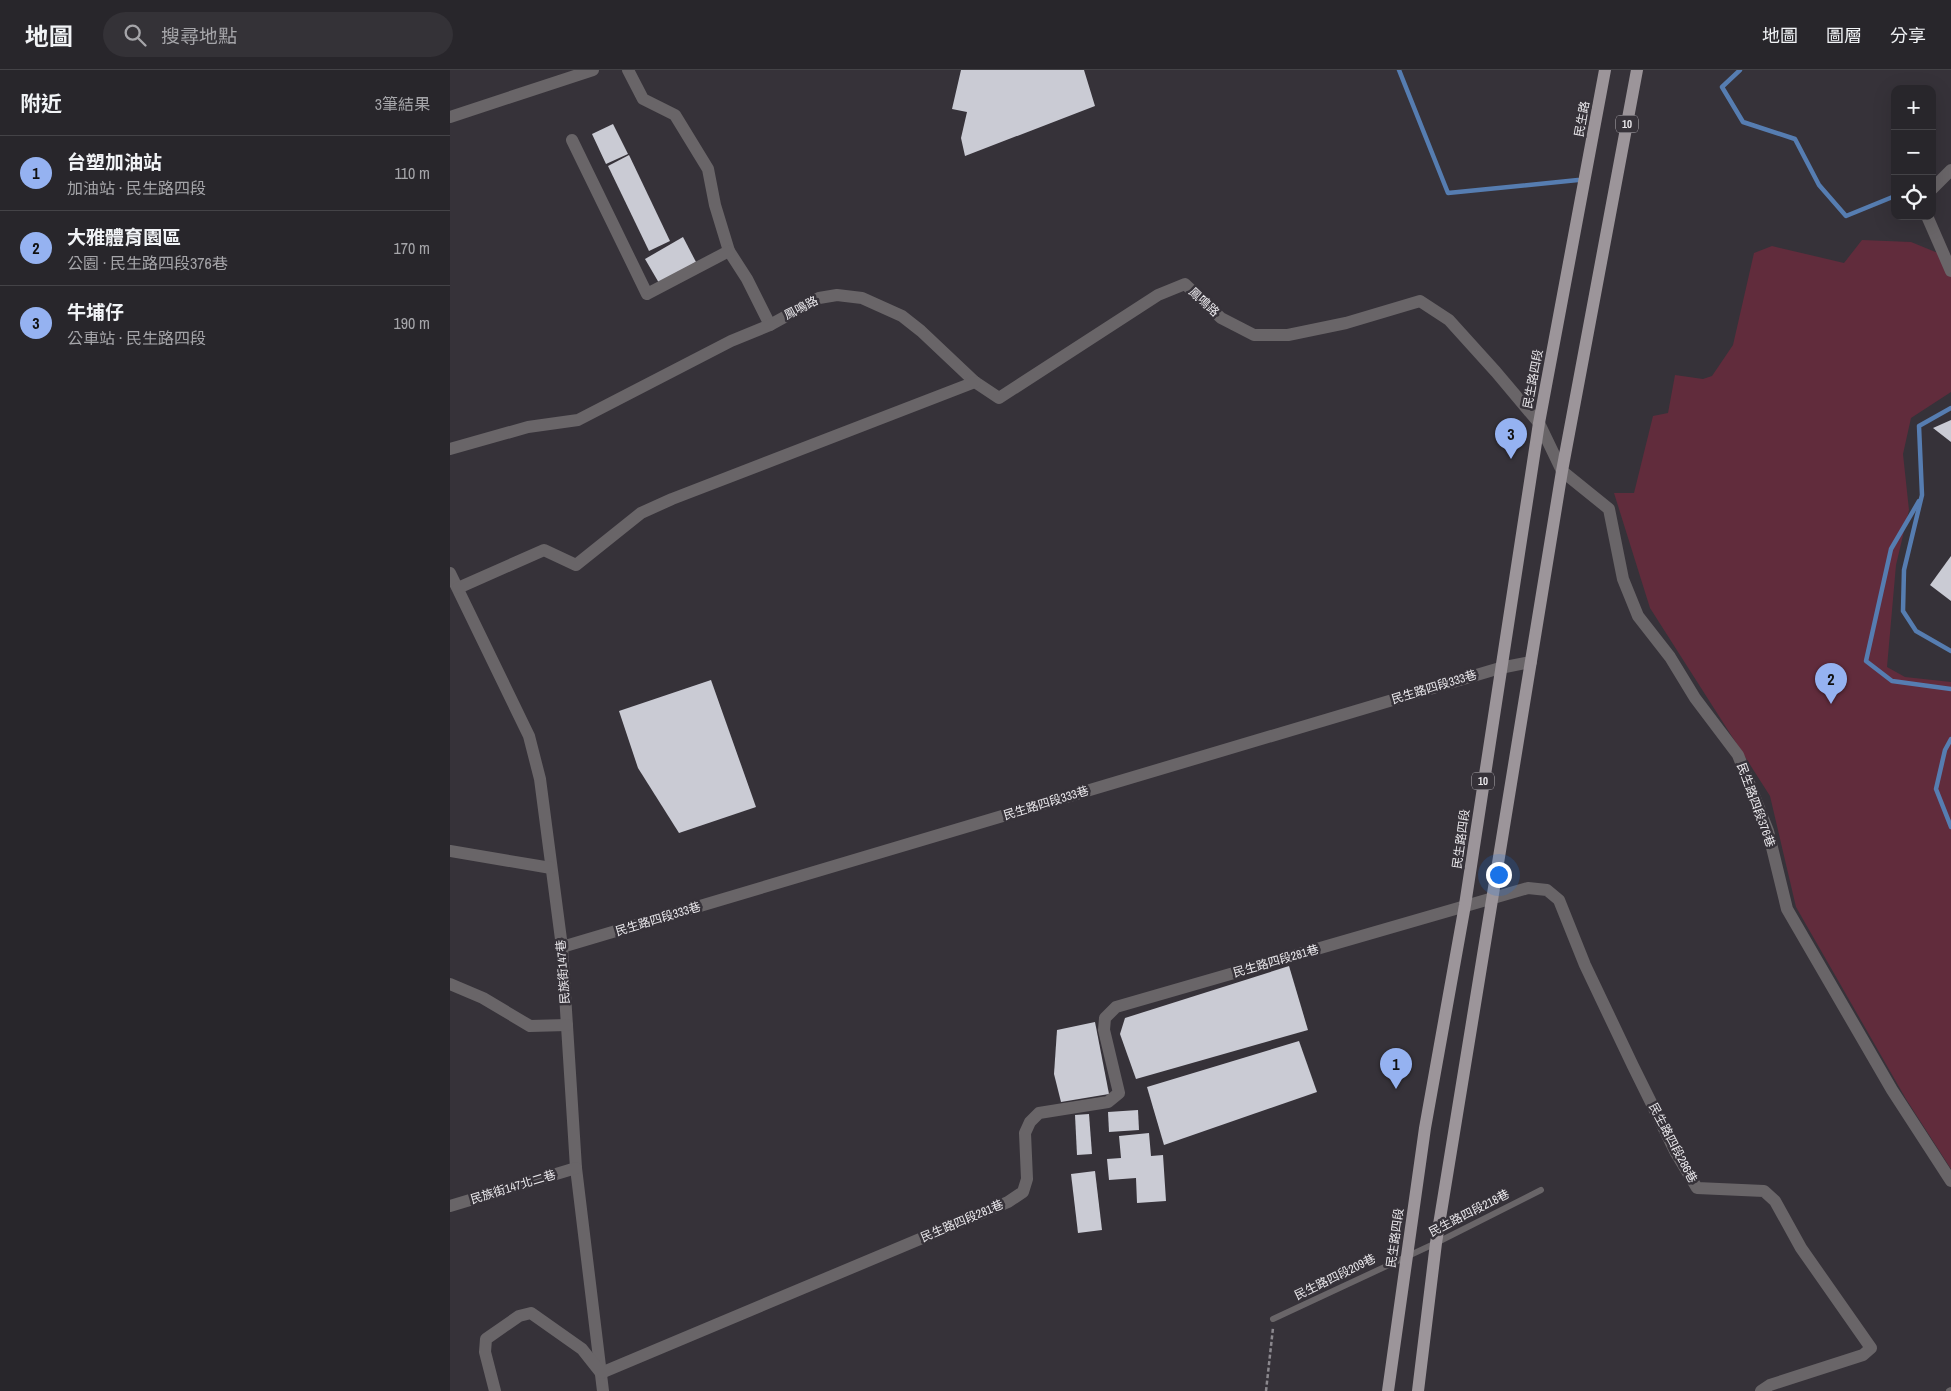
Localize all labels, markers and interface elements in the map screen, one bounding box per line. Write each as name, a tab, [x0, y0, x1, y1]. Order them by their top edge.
search box	[103, 12, 453, 57]
text: 地圖	[25, 20, 73, 52]
icon: search	[121, 21, 149, 49]
text: 搜尋地點	[161, 23, 237, 49]
text: 地圖	[1762, 23, 1798, 48]
text: 圖層	[1826, 23, 1862, 48]
text: 分享	[1890, 23, 1926, 48]
map controls	[1891, 85, 1936, 220]
button: +	[1891, 85, 1936, 130]
text: 附近	[20, 89, 62, 118]
text: 3筆結果	[375, 93, 430, 115]
street label: 民生路	[1571, 100, 1593, 138]
road number: 10	[1616, 116, 1638, 132]
button: −	[1891, 130, 1936, 175]
text: 台塑加油站	[67, 149, 162, 175]
text: 1	[32, 162, 40, 184]
text: 110 m	[394, 162, 430, 184]
button: locate	[1891, 175, 1936, 220]
text: 加油站 · 民生路四段	[67, 177, 206, 199]
text: 大雅體育園區	[67, 224, 181, 250]
text: 2	[32, 237, 40, 259]
text: 170 m	[394, 237, 430, 259]
text: 公園 · 民生路四段376巷	[67, 252, 228, 274]
street label: 鳳鳴路	[1185, 284, 1223, 320]
street label: 鳳鳴路	[781, 293, 821, 323]
text: 牛埔仔	[67, 299, 124, 325]
text: 3	[32, 312, 40, 334]
text: 190 m	[394, 312, 430, 334]
text: 公車站 · 民生路四段	[67, 327, 206, 349]
street label: 民生路四段	[1519, 348, 1547, 410]
pin: 3	[1495, 418, 1527, 459]
pin: 2	[1815, 663, 1847, 704]
street label: 民生路四段333巷	[1389, 666, 1479, 708]
street label: 民生路四段376巷	[1733, 761, 1779, 849]
road number: 10	[1472, 772, 1494, 789]
street label: 民生路四段333巷	[1001, 782, 1091, 824]
street label: 民生路四段	[1449, 808, 1473, 870]
your location	[1486, 862, 1512, 888]
street label: 民生路四段333巷	[613, 898, 703, 940]
street label: 民族街147巷	[553, 939, 573, 1005]
street label: 民生路四段281巷	[1231, 941, 1321, 981]
pin: 1	[1380, 1048, 1412, 1089]
street label: 民生路四段286巷	[1645, 1100, 1701, 1186]
street label: 民族街147北二巷	[468, 1166, 558, 1208]
street label: 民生路四段218巷	[1426, 1186, 1512, 1240]
street label: 民生路四段281巷	[918, 1196, 1006, 1246]
street label: 民生路四段	[1383, 1207, 1407, 1269]
street label: 民生路四段209巷	[1292, 1250, 1378, 1304]

